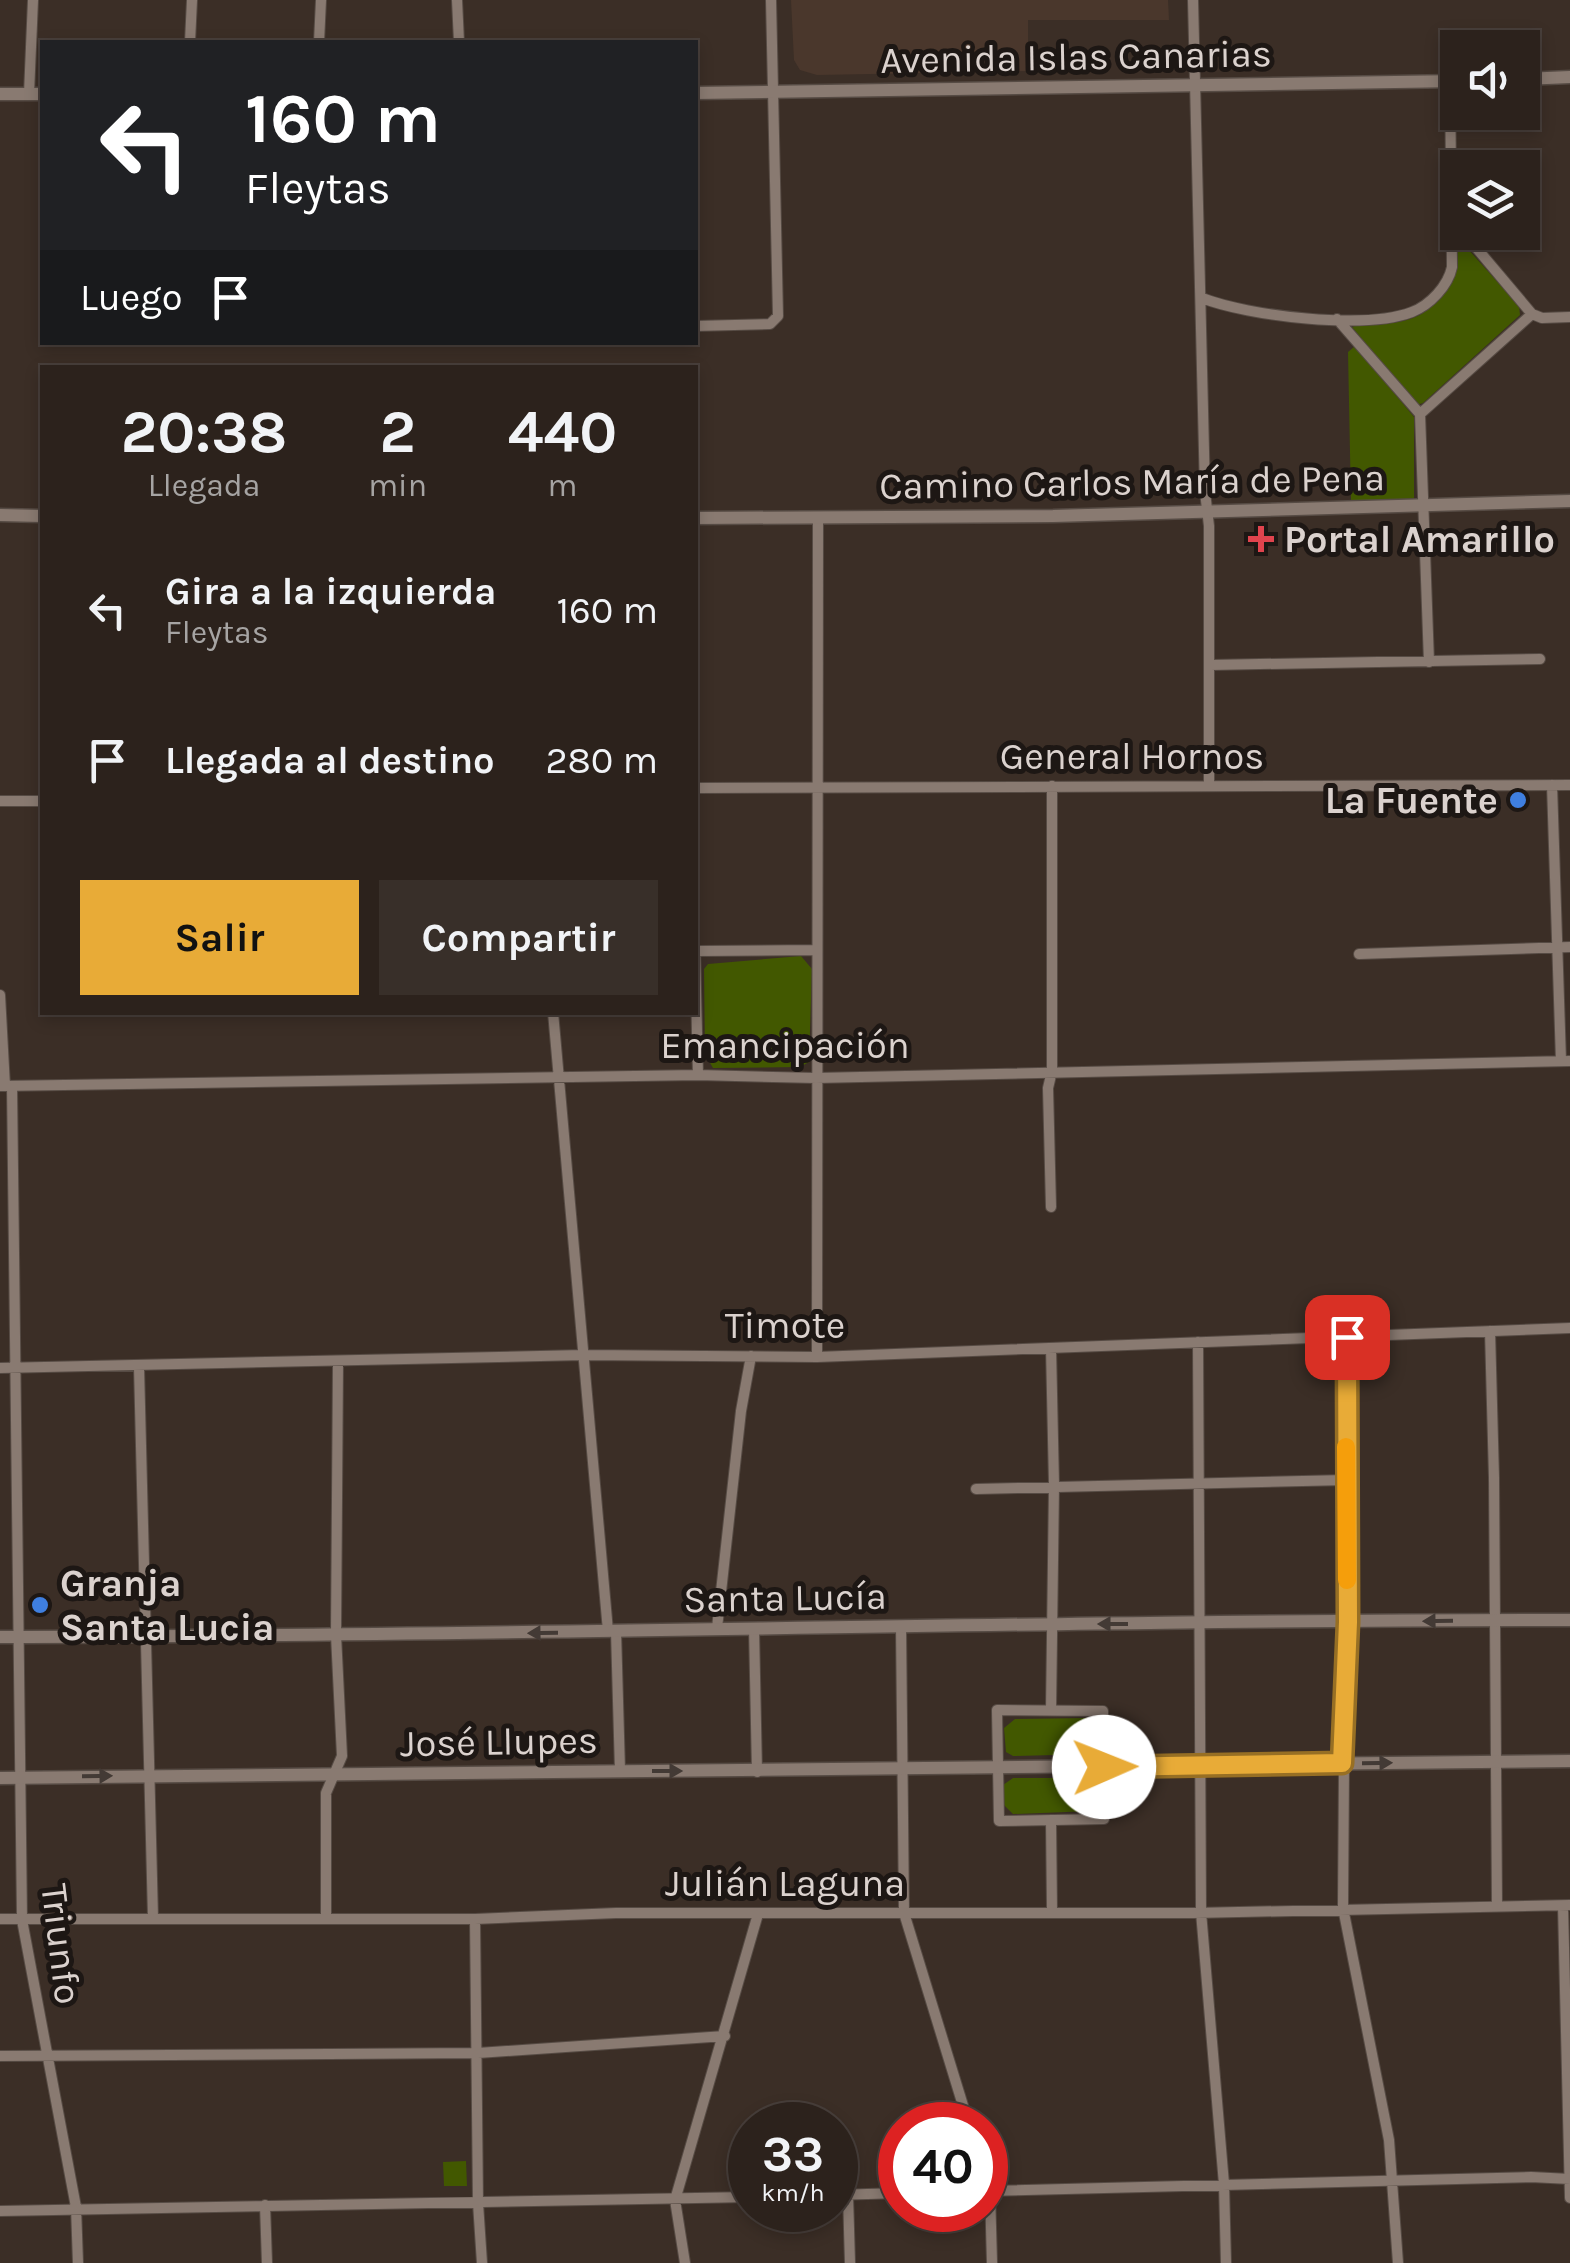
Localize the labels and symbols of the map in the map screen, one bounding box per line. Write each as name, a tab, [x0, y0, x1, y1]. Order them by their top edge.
street label: Avenida Islas Canarias	[880, 31, 1272, 83]
street label: Camino Carlos María de Pena	[879, 455, 1385, 509]
place label: Portal Amarillo	[1284, 517, 1555, 562]
marker: Portal Amarillo	[1248, 526, 1274, 552]
street label: General Hornos	[1000, 734, 1264, 779]
place label: La Fuente	[1325, 778, 1498, 823]
marker: La Fuente	[1507, 789, 1529, 811]
street label: Emancipación	[660, 1023, 910, 1068]
pin	[1305, 1295, 1390, 1380]
street label: Timote	[725, 1303, 845, 1348]
place label: Granja Santa Lucia	[60, 1561, 274, 1650]
street label: Santa Lucía	[683, 1574, 887, 1622]
marker: Granja Santa Lucia	[29, 1594, 51, 1616]
one-way arrow	[1421, 1613, 1453, 1629]
one-way arrow	[1096, 1616, 1128, 1632]
one-way arrow	[526, 1625, 558, 1641]
position arrow	[1052, 1715, 1156, 1819]
street label: José Llupes	[400, 1718, 598, 1766]
one-way arrow	[1362, 1755, 1394, 1771]
one-way arrow	[652, 1763, 684, 1779]
one-way arrow	[82, 1768, 114, 1784]
street label: Julián Laguna	[665, 1861, 905, 1906]
street label: Triunfo	[31, 1881, 91, 2007]
speed limit sign: 40	[878, 2102, 1008, 2232]

